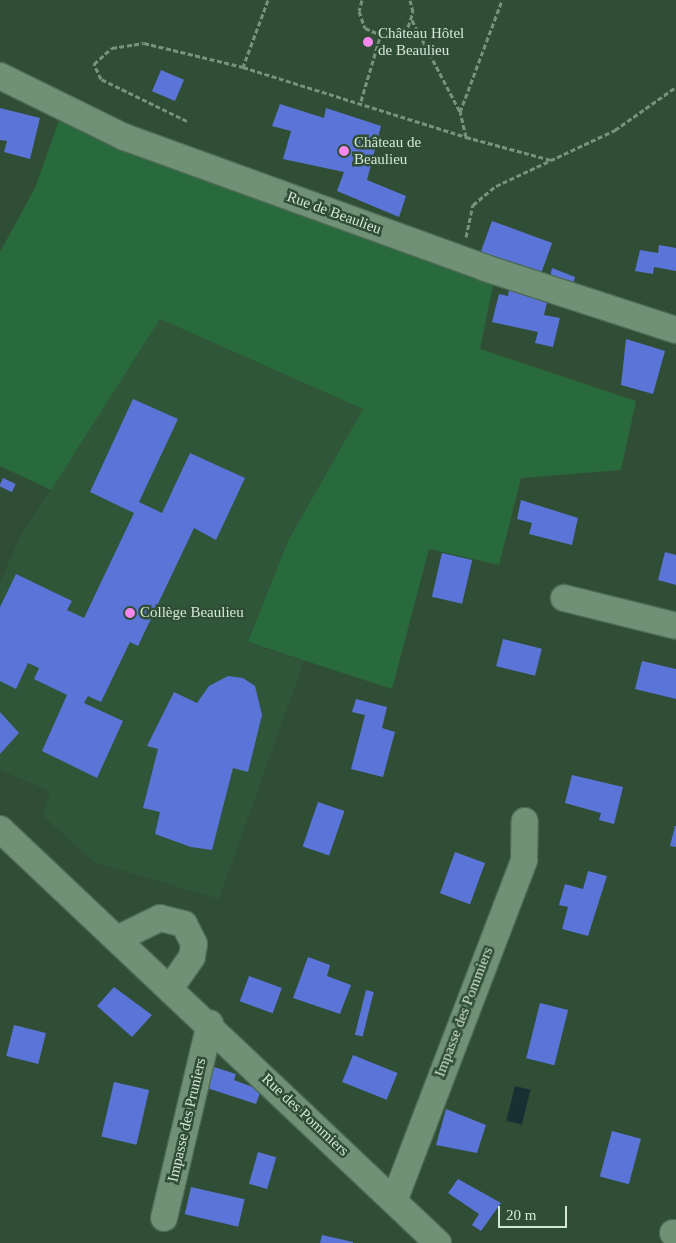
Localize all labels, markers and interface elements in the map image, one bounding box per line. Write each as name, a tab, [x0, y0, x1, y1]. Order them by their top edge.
place label: Château Hôtel de Beaulieu	[378, 24, 464, 59]
marker: Château Hôtel de Beaulieu	[362, 36, 374, 48]
place label: Château de Beaulieu	[354, 133, 421, 168]
marker: Château de Beaulieu	[338, 145, 350, 157]
street label: Rue de Beaulieu	[284, 188, 384, 238]
place label: Collège Beaulieu	[140, 604, 244, 622]
marker: Collège Beaulieu	[124, 607, 136, 619]
street label: Impasse des Pommiers	[431, 945, 497, 1079]
street label: Impasse des Pruniers	[164, 1056, 210, 1184]
street label: Rue des Pommiers	[258, 1070, 352, 1160]
scale bar	[501, 1196, 570, 1228]
text: 20 m	[506, 1207, 536, 1223]

